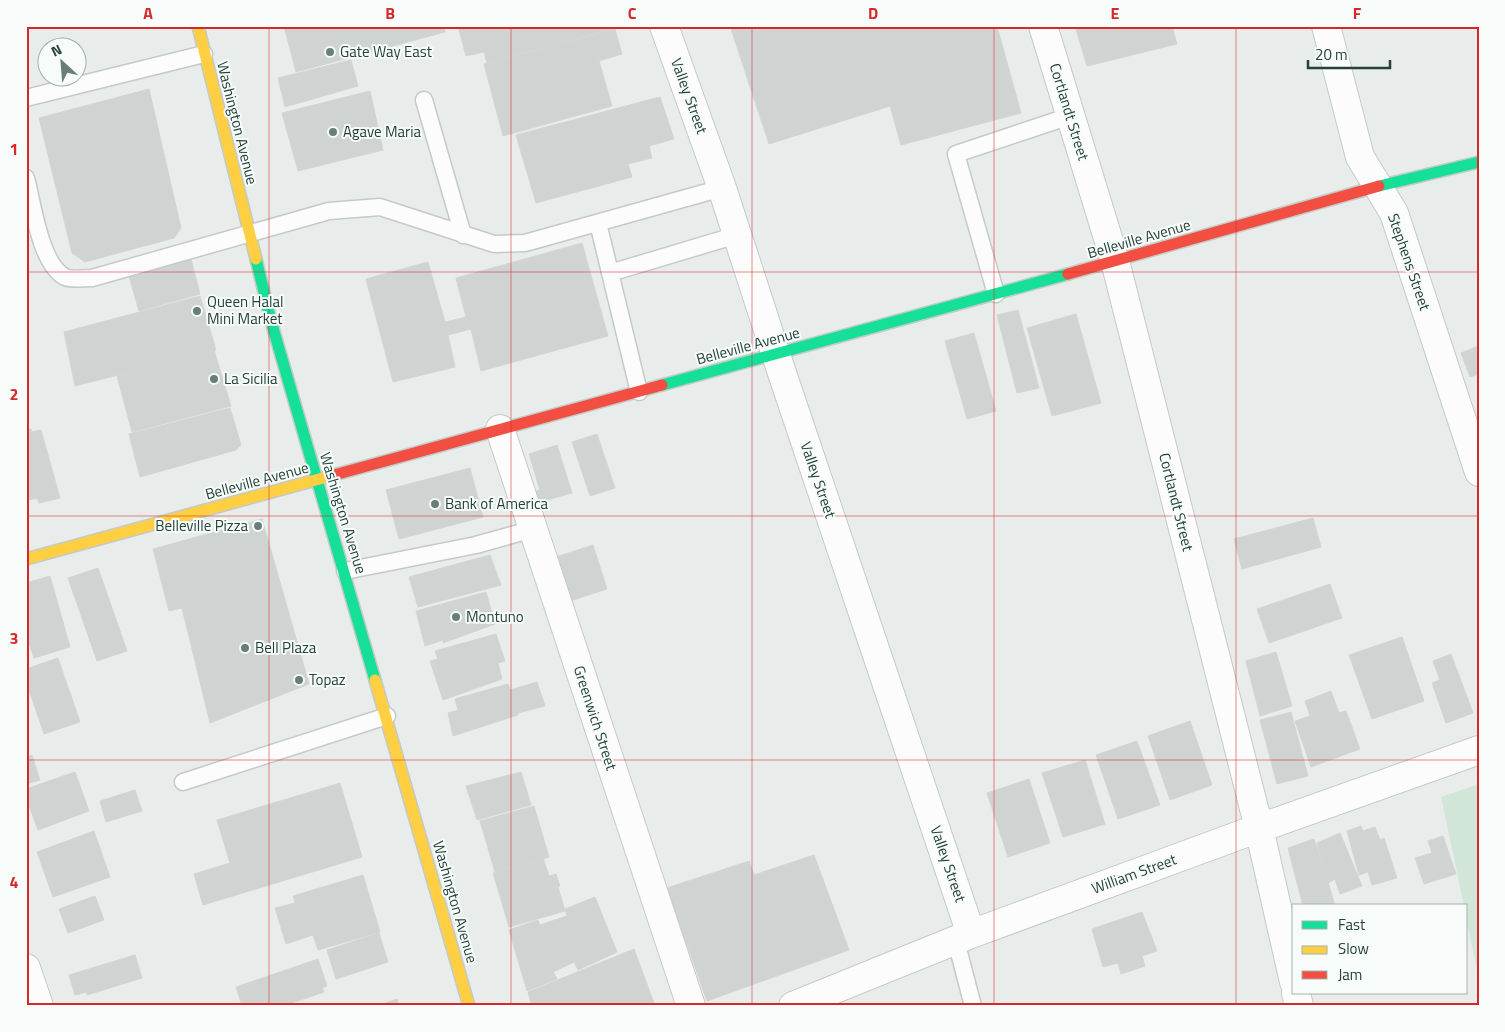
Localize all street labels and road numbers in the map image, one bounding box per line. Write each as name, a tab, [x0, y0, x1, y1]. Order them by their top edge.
street label: Valley Street	[665, 55, 714, 138]
street label: Washington Avenue	[211, 59, 264, 187]
street label: Cortlandt Street	[1044, 60, 1095, 164]
street label: Stephens Street	[1382, 210, 1437, 314]
street label: Belleville Avenue	[1085, 213, 1193, 264]
street label: Belleville Avenue	[693, 321, 802, 370]
street label: Valley Street	[795, 439, 843, 522]
street label: Washington Avenue	[314, 449, 373, 577]
street label: Cortlandt Street	[1153, 450, 1200, 554]
street label: Belleville Avenue	[202, 456, 311, 505]
street label: Greenwich Street	[568, 663, 623, 774]
street label: Valley Street	[925, 823, 973, 906]
street label: Washington Avenue	[427, 838, 484, 966]
street label: William Street	[1088, 847, 1180, 900]

